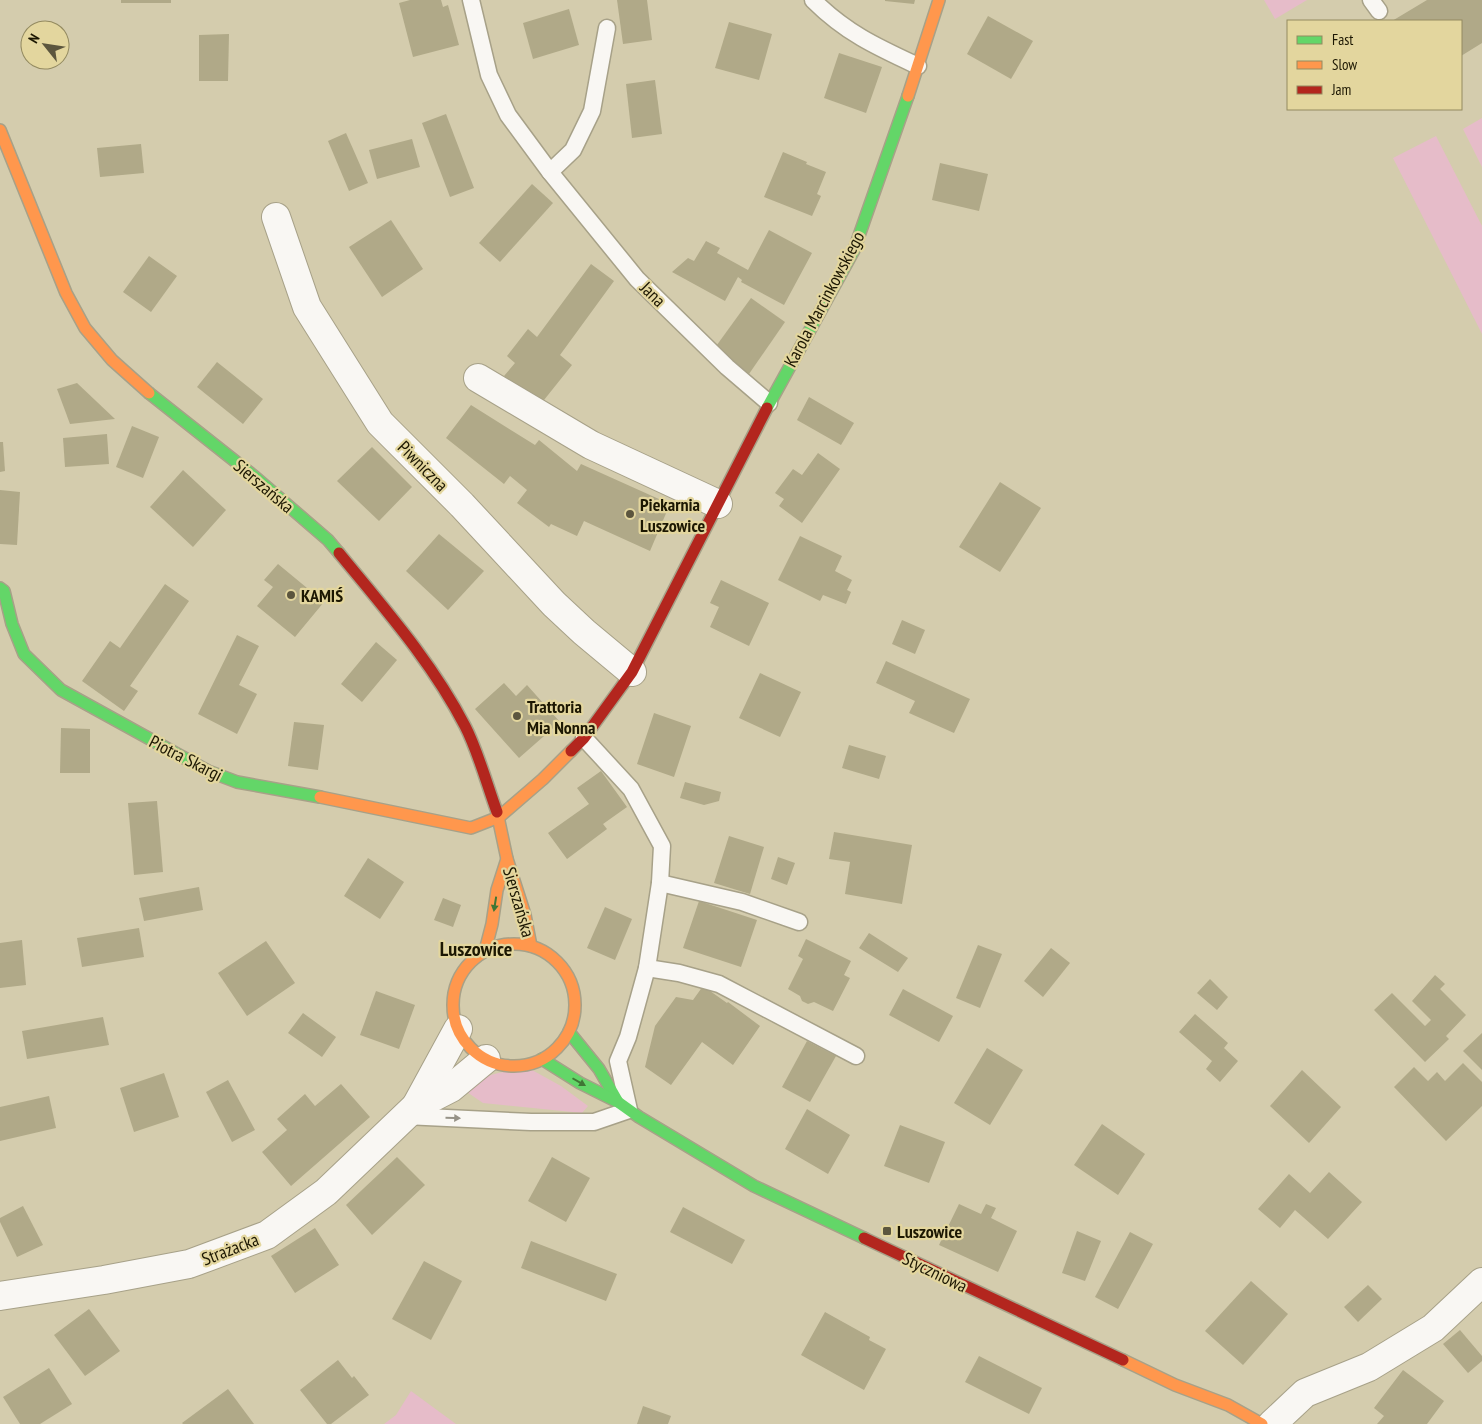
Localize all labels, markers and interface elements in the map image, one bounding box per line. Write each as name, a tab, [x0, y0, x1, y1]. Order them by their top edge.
north arrow	[20, 20, 70, 70]
legend	[1287, 20, 1462, 110]
text: Fast	[1332, 30, 1353, 49]
text: N	[24, 31, 43, 46]
text: Slow	[1332, 55, 1357, 74]
text: Jam	[1331, 80, 1351, 99]
street label: Karola Marcinkowskiego	[779, 227, 870, 371]
street label: Jana	[635, 276, 671, 312]
street label: Piwniczna	[393, 436, 453, 496]
street label: Sierszańska	[229, 454, 299, 518]
place label: Piekarnia Luszowice	[640, 493, 705, 537]
marker: Piekarnia Luszowice	[624, 508, 636, 520]
place label: KAMIŚ	[301, 584, 343, 607]
marker: KAMIŚ	[285, 589, 297, 601]
place label: Trattoria Mia Nonna	[527, 695, 595, 739]
marker: Trattoria Mia Nonna	[511, 710, 523, 722]
street label: Piotra Skargi	[145, 730, 227, 786]
street label: Sierszańska	[498, 864, 540, 940]
one-way arrow	[490, 897, 498, 913]
district label: Luszowice	[440, 936, 512, 962]
one-way arrow	[573, 1078, 586, 1087]
one-way arrow	[446, 1115, 462, 1123]
place label: Luszowice	[897, 1220, 962, 1243]
marker: Luszowice	[881, 1225, 893, 1237]
street label: Strażacka	[198, 1228, 262, 1270]
street label: Styczniowa	[899, 1246, 971, 1298]

